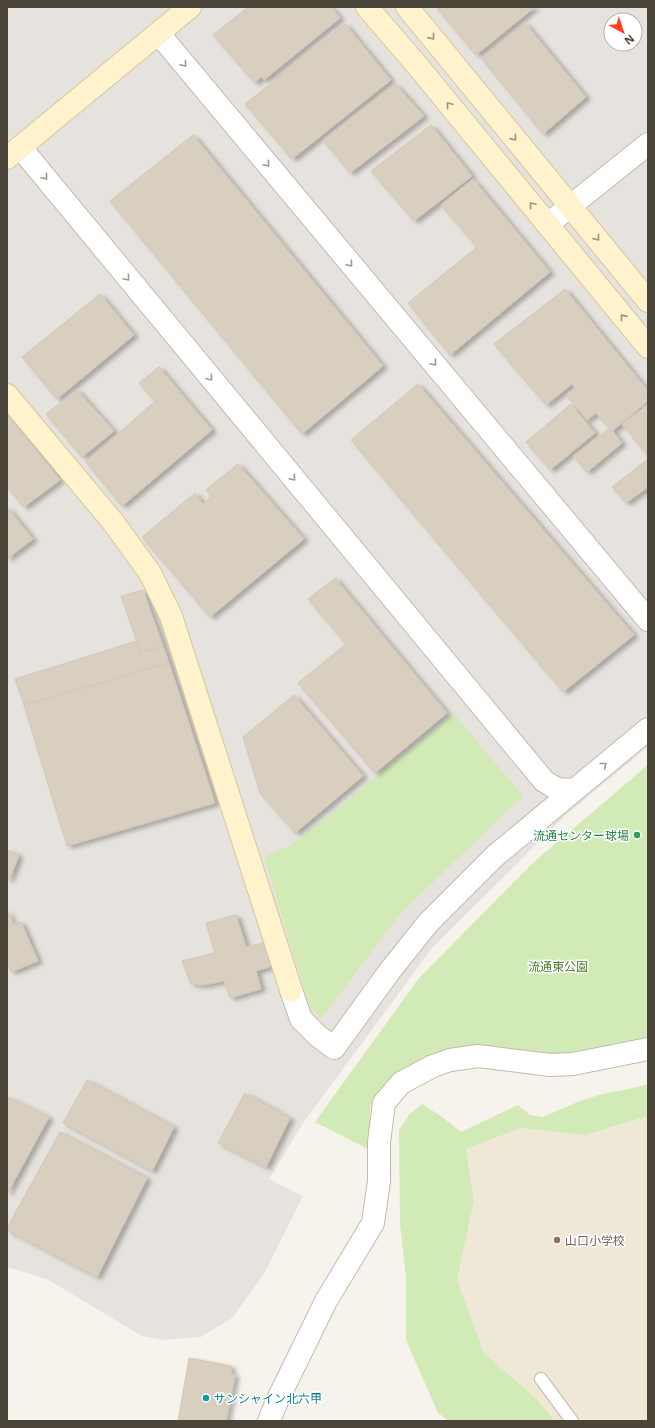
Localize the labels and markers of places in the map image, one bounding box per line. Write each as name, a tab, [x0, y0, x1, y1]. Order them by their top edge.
place label: 流通センター球場	[533, 827, 629, 844]
marker: 流通センター球場	[632, 830, 642, 840]
place label: 山口小学校	[565, 1232, 625, 1249]
marker: 山口小学校	[552, 1235, 562, 1245]
place label: サンシャイン北六甲	[214, 1390, 322, 1407]
marker: サンシャイン北六甲	[201, 1393, 211, 1403]

